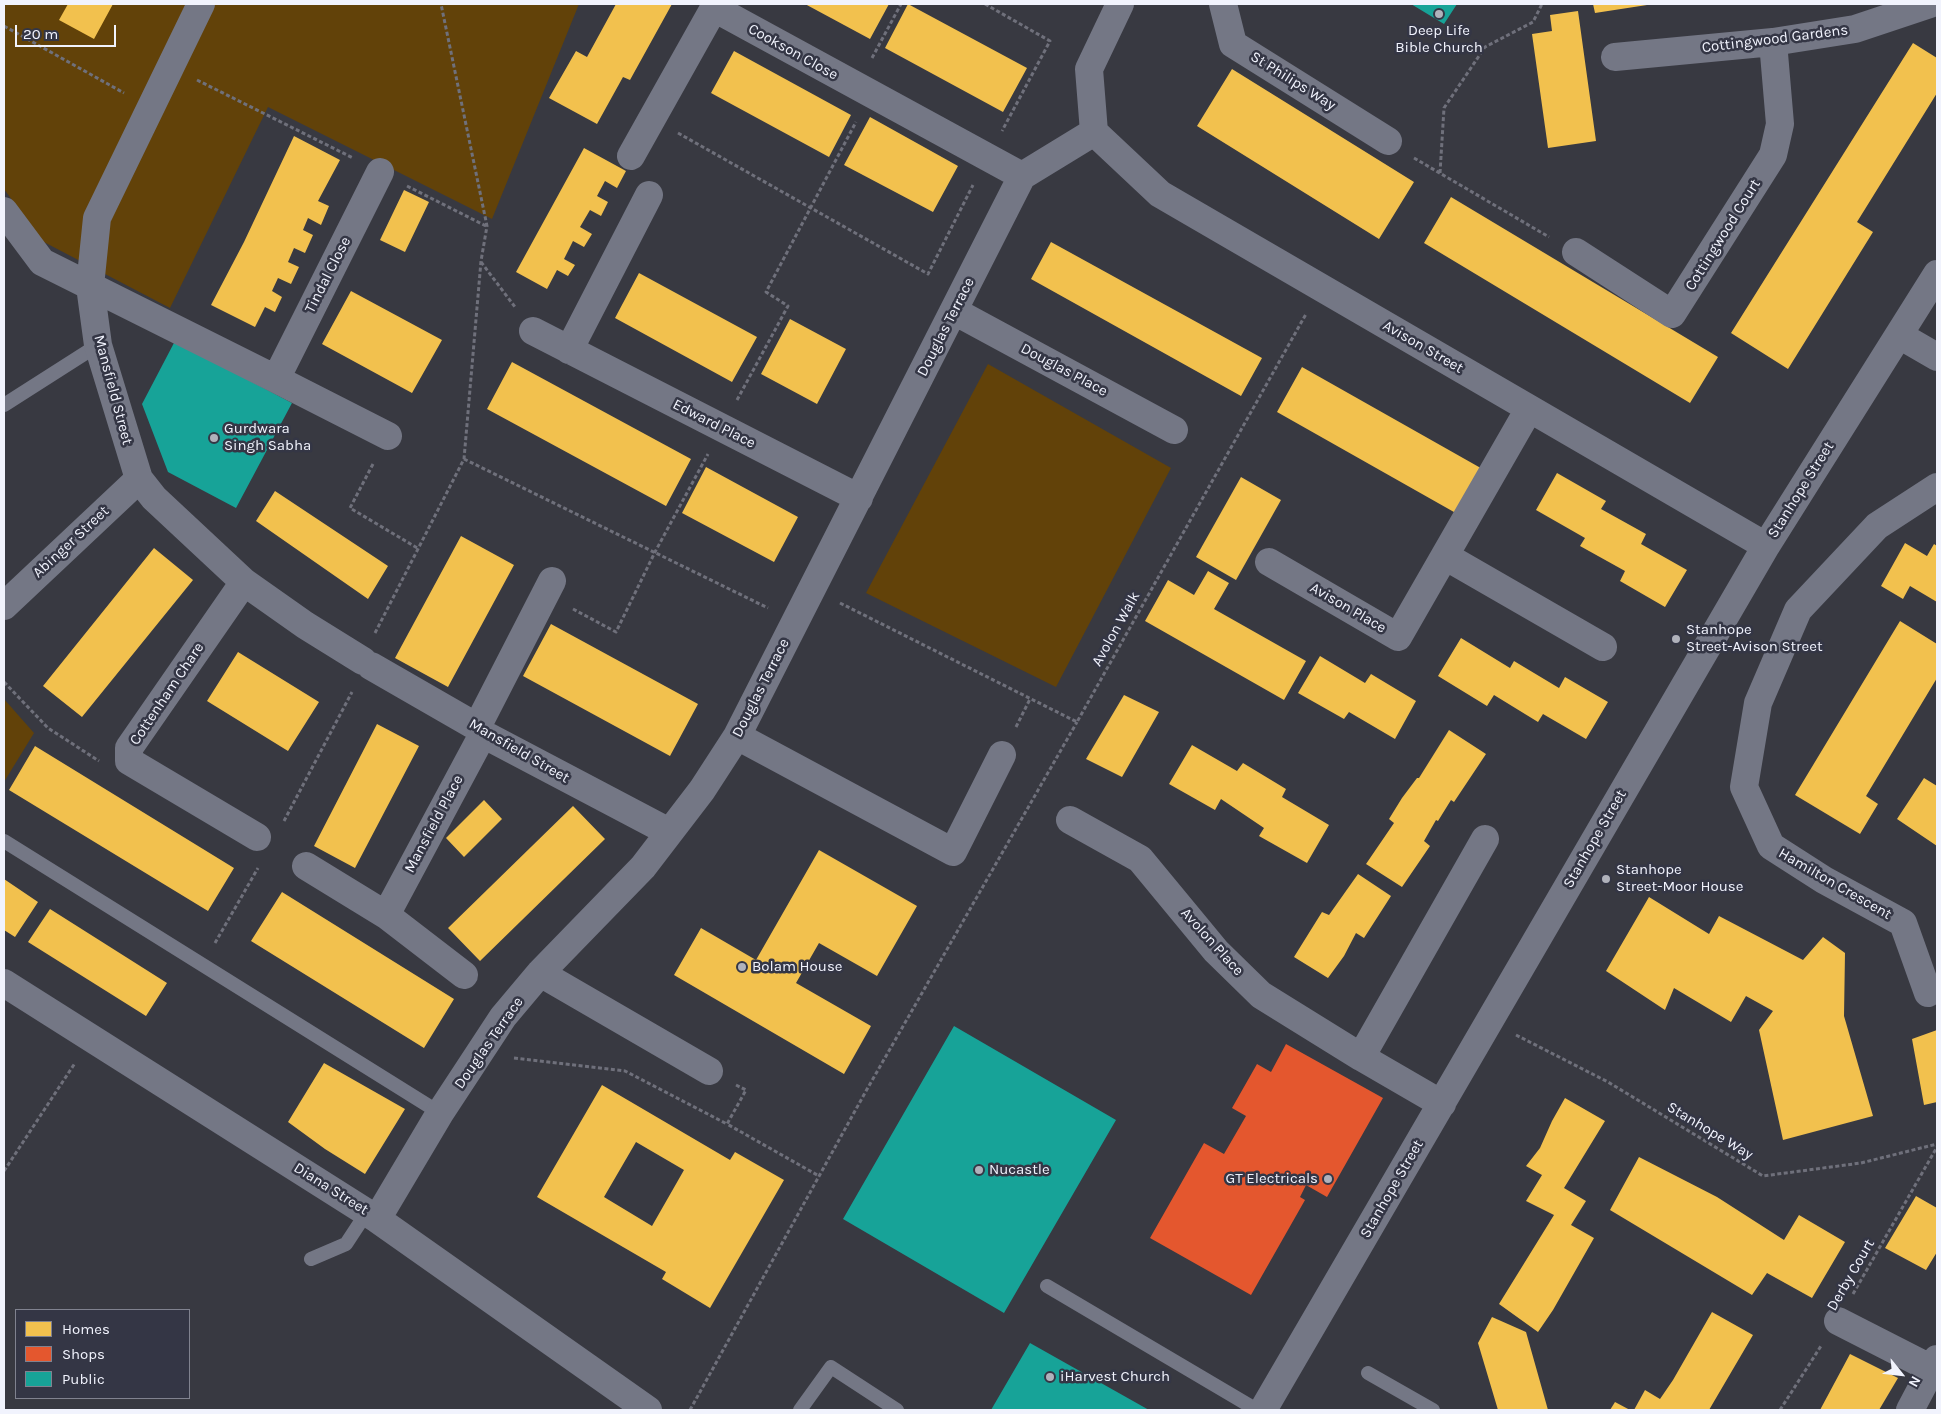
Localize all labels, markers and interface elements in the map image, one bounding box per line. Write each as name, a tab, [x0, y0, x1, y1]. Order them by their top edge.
marker: Deep Life Bible Church	[1433, 8, 1445, 20]
scale bar	[18, 15, 119, 47]
street label: Cookson Close	[745, 20, 841, 84]
street label: Cottingwood Gardens	[1701, 21, 1849, 57]
place label: Deep Life Bible Church	[1395, 22, 1483, 57]
text: 20 m	[23, 25, 58, 43]
street label: St Philips Way	[1247, 48, 1339, 114]
street label: Cottingwood Court	[1681, 176, 1765, 294]
street label: Tindal Close	[301, 234, 355, 316]
street label: Douglas Terrace	[913, 275, 979, 379]
street label: Avison Street	[1379, 317, 1467, 377]
street label: Mansfield Street	[90, 333, 136, 447]
street label: Douglas Place	[1018, 340, 1110, 400]
street label: Edward Place	[670, 395, 758, 453]
place label: Gurdwara Singh Sabha	[224, 420, 311, 455]
marker: Gurdwara Singh Sabha	[208, 432, 220, 444]
street label: Stanhope Street	[1764, 438, 1838, 542]
street label: Abinger Street	[29, 502, 113, 582]
street label: Avison Place	[1307, 579, 1389, 637]
street label: Avolon Walk	[1088, 588, 1144, 670]
place label: Stanhope Street-Avison Street	[1686, 621, 1823, 656]
marker: Stanhope Street-Avison Street	[1670, 633, 1682, 645]
street label: Douglas Terrace	[728, 636, 794, 740]
street label: Cottenham Chare	[126, 639, 208, 749]
street label: Mansfield Street	[466, 715, 572, 787]
street label: Mansfield Place	[401, 772, 467, 876]
street label: Stanhope Street	[1560, 787, 1630, 891]
street label: Hamilton Crescent	[1775, 844, 1895, 924]
place label: Stanhope Street-Moor House	[1616, 861, 1743, 896]
marker: Stanhope Street-Moor House	[1600, 873, 1612, 885]
street label: Avolon Place	[1177, 904, 1247, 980]
place label: Bolam House	[752, 958, 842, 976]
marker: Bolam House	[736, 961, 748, 973]
street label: Douglas Terrace	[451, 994, 527, 1092]
street label: Stanhope Way	[1664, 1098, 1756, 1164]
street label: Stanhope Street	[1357, 1137, 1427, 1241]
street label: Diana Street	[290, 1159, 372, 1219]
place label: Nucastle	[989, 1161, 1050, 1179]
marker: Nucastle	[973, 1164, 985, 1176]
place label: GT Electricals	[1226, 1170, 1318, 1188]
marker: GT Electricals	[1322, 1173, 1334, 1185]
street label: Derby Court	[1823, 1236, 1879, 1314]
legend	[15, 1309, 190, 1399]
text: Homes	[62, 1320, 110, 1338]
text: Shops	[62, 1345, 105, 1363]
north arrow	[1876, 1349, 1926, 1399]
place label: iHarvest Church	[1060, 1368, 1170, 1386]
text: Public	[62, 1370, 105, 1388]
marker: iHarvest Church	[1044, 1371, 1056, 1383]
text: N	[1905, 1373, 1924, 1390]

